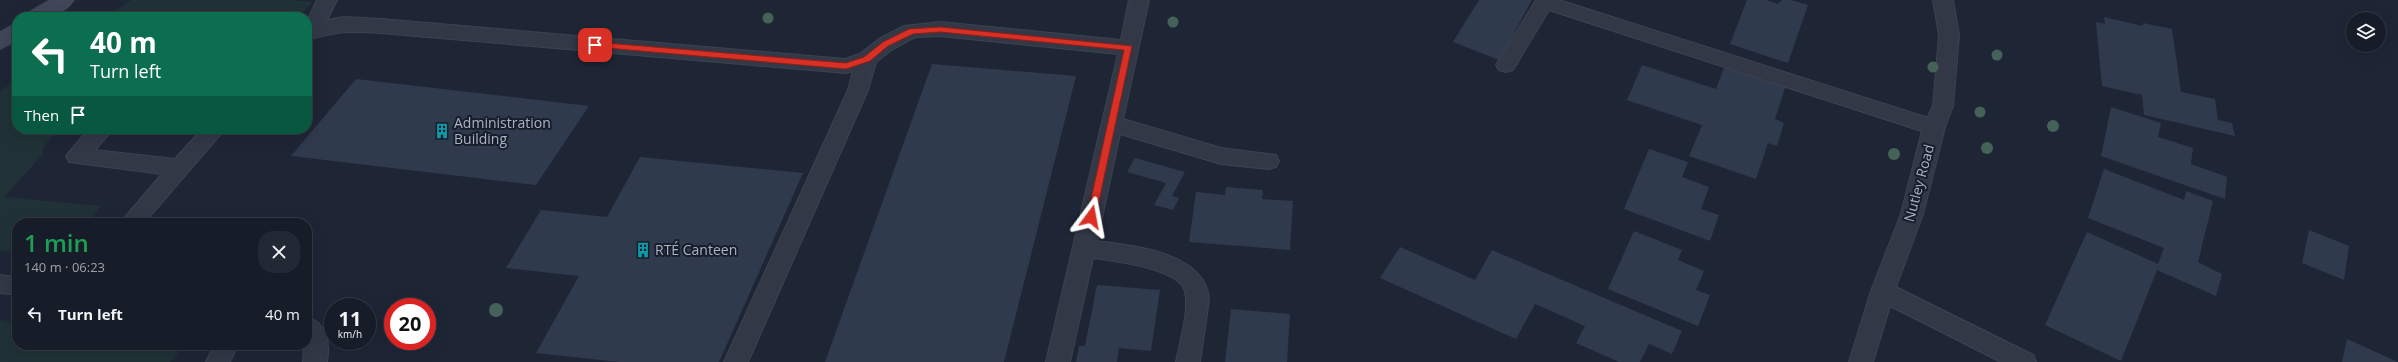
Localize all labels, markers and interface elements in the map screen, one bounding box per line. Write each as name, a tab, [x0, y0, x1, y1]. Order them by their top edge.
map controls	[2346, 12, 2386, 52]
button: layers	[2346, 12, 2386, 52]
text: 40 m	[90, 23, 157, 61]
icon: left	[24, 28, 76, 80]
pin	[578, 28, 612, 62]
icon: arrive	[584, 34, 606, 56]
text: Turn left	[90, 59, 161, 83]
icon: arrive	[67, 104, 89, 126]
text: Then	[24, 105, 59, 125]
place label: Administration Building	[454, 113, 551, 148]
building icon: Administration Building	[433, 122, 451, 140]
street label: Nutley Road	[1899, 142, 1938, 224]
position arrow	[1070, 196, 1112, 238]
text: 1 min	[24, 226, 89, 259]
button: close	[258, 231, 300, 273]
place label: RTÉ Canteen	[655, 240, 737, 259]
building icon: RTÉ Canteen	[634, 241, 652, 259]
text: 140 m · 06:23	[24, 258, 105, 276]
speed limit sign: 20	[384, 298, 436, 350]
icon: left	[24, 303, 46, 325]
text: Turn left	[58, 304, 123, 324]
text: 40 m	[265, 304, 300, 324]
text: 11	[339, 305, 361, 332]
text: km/h	[338, 327, 362, 341]

